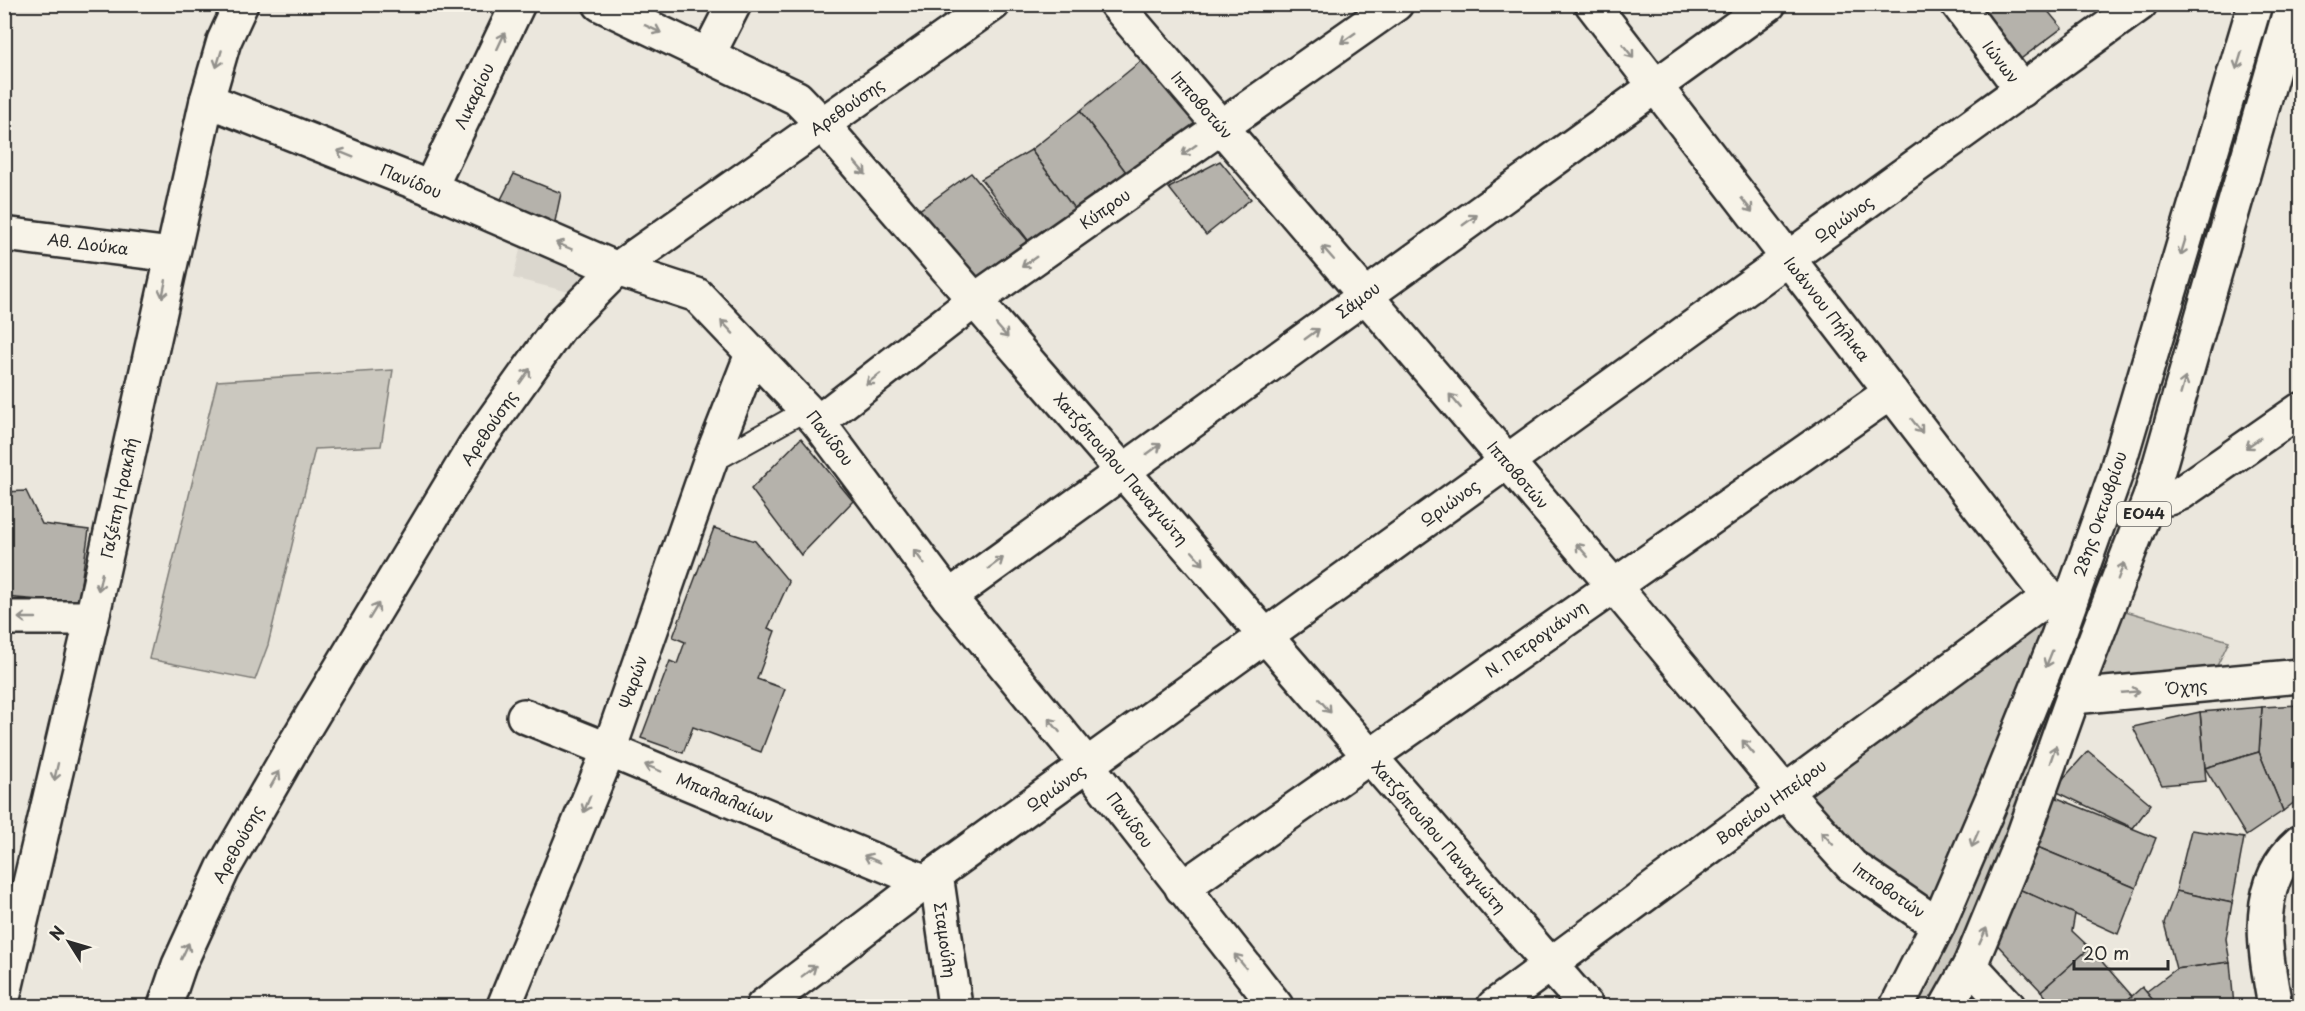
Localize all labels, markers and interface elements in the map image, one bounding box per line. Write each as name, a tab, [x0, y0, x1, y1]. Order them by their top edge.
one-way arrow	[643, 24, 661, 36]
one-way arrow	[495, 32, 507, 50]
one-way arrow	[1341, 32, 1357, 44]
street label: Ιώνων	[1978, 35, 2026, 88]
one-way arrow	[1621, 42, 1634, 58]
one-way arrow	[213, 49, 224, 68]
one-way arrow	[2233, 51, 2244, 70]
street label: Λικαρίου	[447, 59, 499, 133]
street label: Ιπποβοτών	[1166, 65, 1239, 144]
street label: Αρεθούσης	[804, 72, 888, 141]
one-way arrow	[1181, 144, 1197, 156]
one-way arrow	[336, 148, 355, 159]
street label: Πανίδου	[377, 157, 446, 203]
one-way arrow	[854, 160, 867, 176]
street label: Κύπρου	[1074, 182, 1135, 234]
street label: Ωριώνος	[1809, 189, 1878, 248]
one-way arrow	[1740, 197, 1753, 213]
one-way arrow	[1461, 213, 1477, 226]
street label: Αθ. Δούκα	[46, 226, 131, 260]
one-way arrow	[2177, 238, 2188, 257]
one-way arrow	[555, 240, 573, 251]
one-way arrow	[1322, 245, 1335, 261]
street label: Ιωάννου Πήλικα	[1779, 251, 1877, 366]
one-way arrow	[1021, 256, 1038, 268]
street label: Σάμου	[1330, 275, 1384, 323]
one-way arrow	[158, 280, 170, 299]
one-way arrow	[720, 320, 734, 335]
one-way arrow	[995, 323, 1009, 338]
one-way arrow	[1303, 328, 1319, 340]
one-way arrow	[519, 369, 531, 385]
one-way arrow	[865, 372, 881, 385]
one-way arrow	[2178, 377, 2189, 396]
street label: Αρεθούσης	[454, 385, 522, 470]
street label: Χατζόπουλου Παναγιώτη	[1049, 387, 1195, 550]
one-way arrow	[1448, 394, 1462, 409]
street label: Πανίδου	[801, 405, 860, 470]
one-way arrow	[1911, 418, 1924, 434]
street label: Γαζέπη Ηρακλή	[94, 435, 143, 560]
street label: Ιπποβοτών	[1482, 435, 1555, 514]
one-way arrow	[2245, 437, 2261, 449]
one-way arrow	[1146, 442, 1162, 455]
street label: 28ης Οκτωβρίου	[2066, 448, 2132, 580]
street label: Ωριώνος	[1415, 473, 1484, 532]
road number: ΕΟ44	[2117, 502, 2171, 526]
one-way arrow	[1575, 542, 1589, 557]
one-way arrow	[913, 549, 925, 565]
one-way arrow	[1191, 551, 1205, 566]
one-way arrow	[988, 557, 1004, 569]
one-way arrow	[2117, 562, 2128, 581]
one-way arrow	[94, 572, 105, 592]
street label: Ν. Πετρογιάννη	[1479, 594, 1592, 683]
one-way arrow	[368, 603, 380, 620]
one-way arrow	[18, 612, 38, 624]
one-way arrow	[2043, 649, 2054, 668]
street label: Ψαρών	[612, 652, 652, 712]
street label: Όχης	[2163, 672, 2208, 700]
one-way arrow	[2121, 686, 2141, 697]
one-way arrow	[1319, 698, 1332, 714]
one-way arrow	[1048, 717, 1061, 733]
one-way arrow	[1741, 740, 1755, 755]
one-way arrow	[2048, 745, 2059, 763]
street label: Βορείου Ηπείρου	[1710, 753, 1831, 850]
street label: Χατζόπουλου Παναγιώτη	[1367, 755, 1513, 918]
street label: Ωριώνος	[1021, 758, 1090, 817]
one-way arrow	[644, 762, 663, 773]
one-way arrow	[50, 763, 62, 782]
street label: Μπαλαλαίων	[673, 766, 778, 828]
one-way arrow	[269, 770, 281, 787]
street label: Πανίδου	[1102, 786, 1160, 852]
one-way arrow	[581, 794, 592, 812]
street label: Αρεθούσης	[206, 800, 268, 887]
one-way arrow	[1969, 830, 1980, 848]
one-way arrow	[1820, 831, 1834, 846]
one-way arrow	[863, 853, 881, 865]
street label: Ιπποβοτών	[1848, 855, 1931, 923]
street label: Σταμούλη	[929, 901, 963, 979]
north arrow	[39, 912, 99, 972]
text: N	[43, 920, 70, 945]
one-way arrow	[1978, 927, 1989, 945]
scale bar	[2074, 933, 2168, 971]
text: 20 m	[2083, 939, 2129, 966]
one-way arrow	[179, 943, 191, 961]
one-way arrow	[1233, 953, 1246, 969]
one-way arrow	[801, 965, 817, 977]

